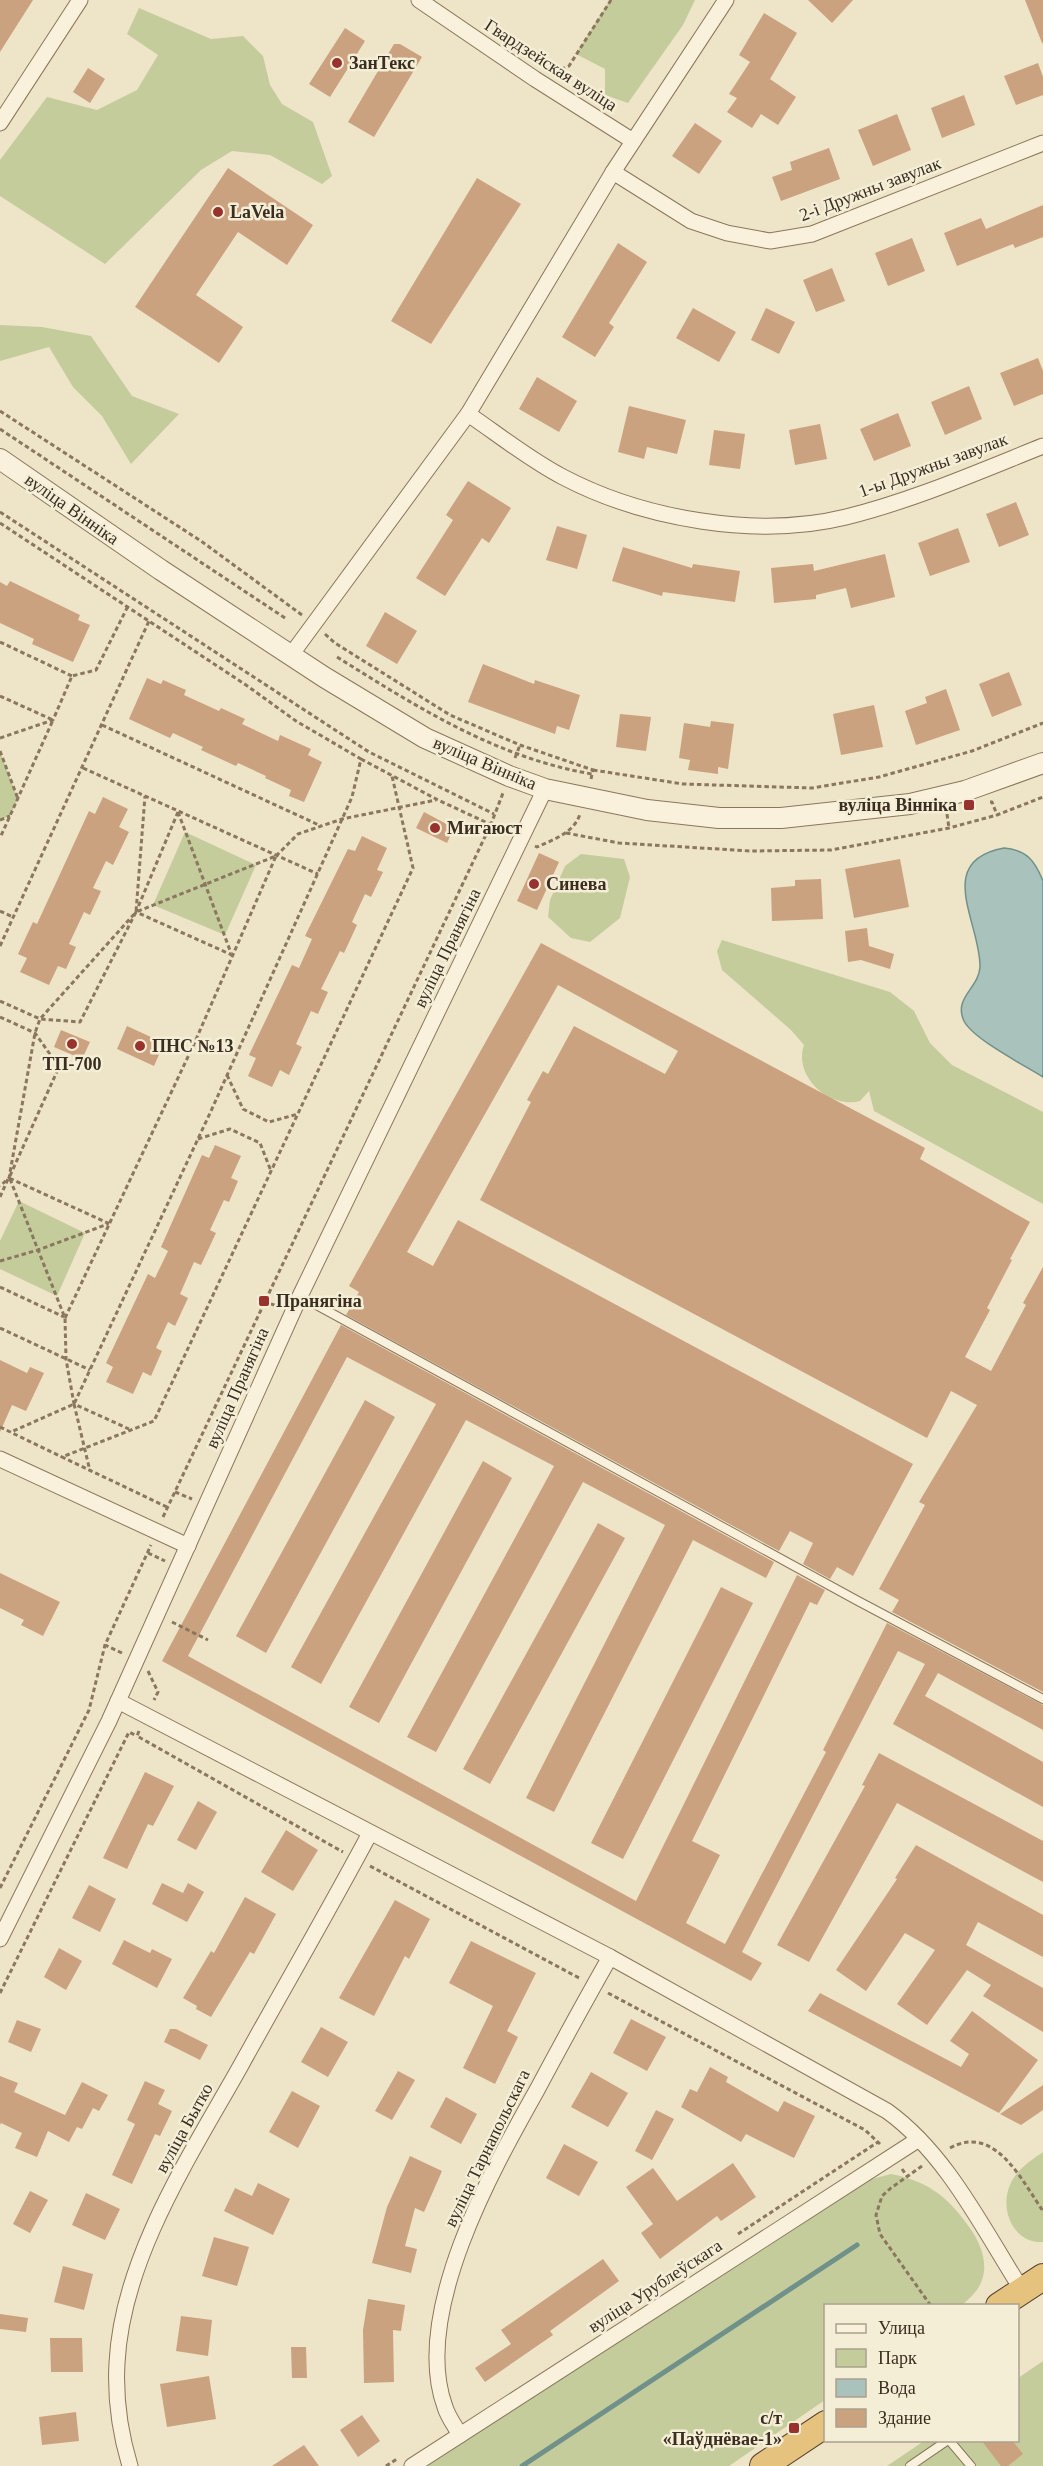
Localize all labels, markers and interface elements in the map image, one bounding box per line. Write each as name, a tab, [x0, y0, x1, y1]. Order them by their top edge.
street label: Гвардзейская вуліца	[481, 15, 621, 115]
place label: ЗанТекс	[349, 53, 415, 73]
marker: ЗанТекс	[330, 56, 344, 70]
street label: 2-і Дружны завулак	[796, 153, 944, 225]
place label: LaVela	[230, 202, 284, 222]
marker: LaVela	[211, 205, 225, 219]
street label: 1-ы Дружны завулак	[856, 429, 1010, 501]
street label: вуліца Вінніка	[21, 469, 123, 549]
street label: вуліца Вінніка	[430, 732, 540, 794]
place label: вуліца Вінніка	[839, 795, 957, 815]
marker: вуліца Вінніка	[962, 798, 976, 812]
place label: Мигаюст	[447, 818, 522, 838]
marker: Мигаюст	[428, 821, 442, 835]
place label: Синева	[546, 874, 606, 894]
marker: Синева	[527, 877, 541, 891]
street label: вуліца Пранягіна	[409, 885, 485, 1011]
place label: ПНС №13	[152, 1036, 234, 1056]
marker: ТП-700	[65, 1037, 79, 1051]
marker: ПНС №13	[133, 1039, 147, 1053]
place label: ТП-700	[42, 1054, 102, 1074]
place label: Пранягіна	[276, 1291, 362, 1311]
marker: Пранягіна	[257, 1294, 271, 1308]
street label: вуліца Пранягіна	[201, 1324, 273, 1451]
street label: вуліца Тарнапольскага	[440, 2066, 534, 2230]
street label: вуліца Бытко	[151, 2080, 217, 2176]
street label: вуліца Урублеўскага	[584, 2235, 726, 2337]
legend	[824, 2304, 1019, 2442]
text: Улица	[878, 2318, 925, 2338]
text: Парк	[878, 2348, 917, 2368]
text: Вода	[878, 2378, 916, 2398]
place label: с/т «Паўднёвае-1»	[663, 2408, 782, 2449]
text: Здание	[878, 2408, 931, 2428]
marker: с/т «Паўднёвае-1»	[787, 2421, 801, 2435]

